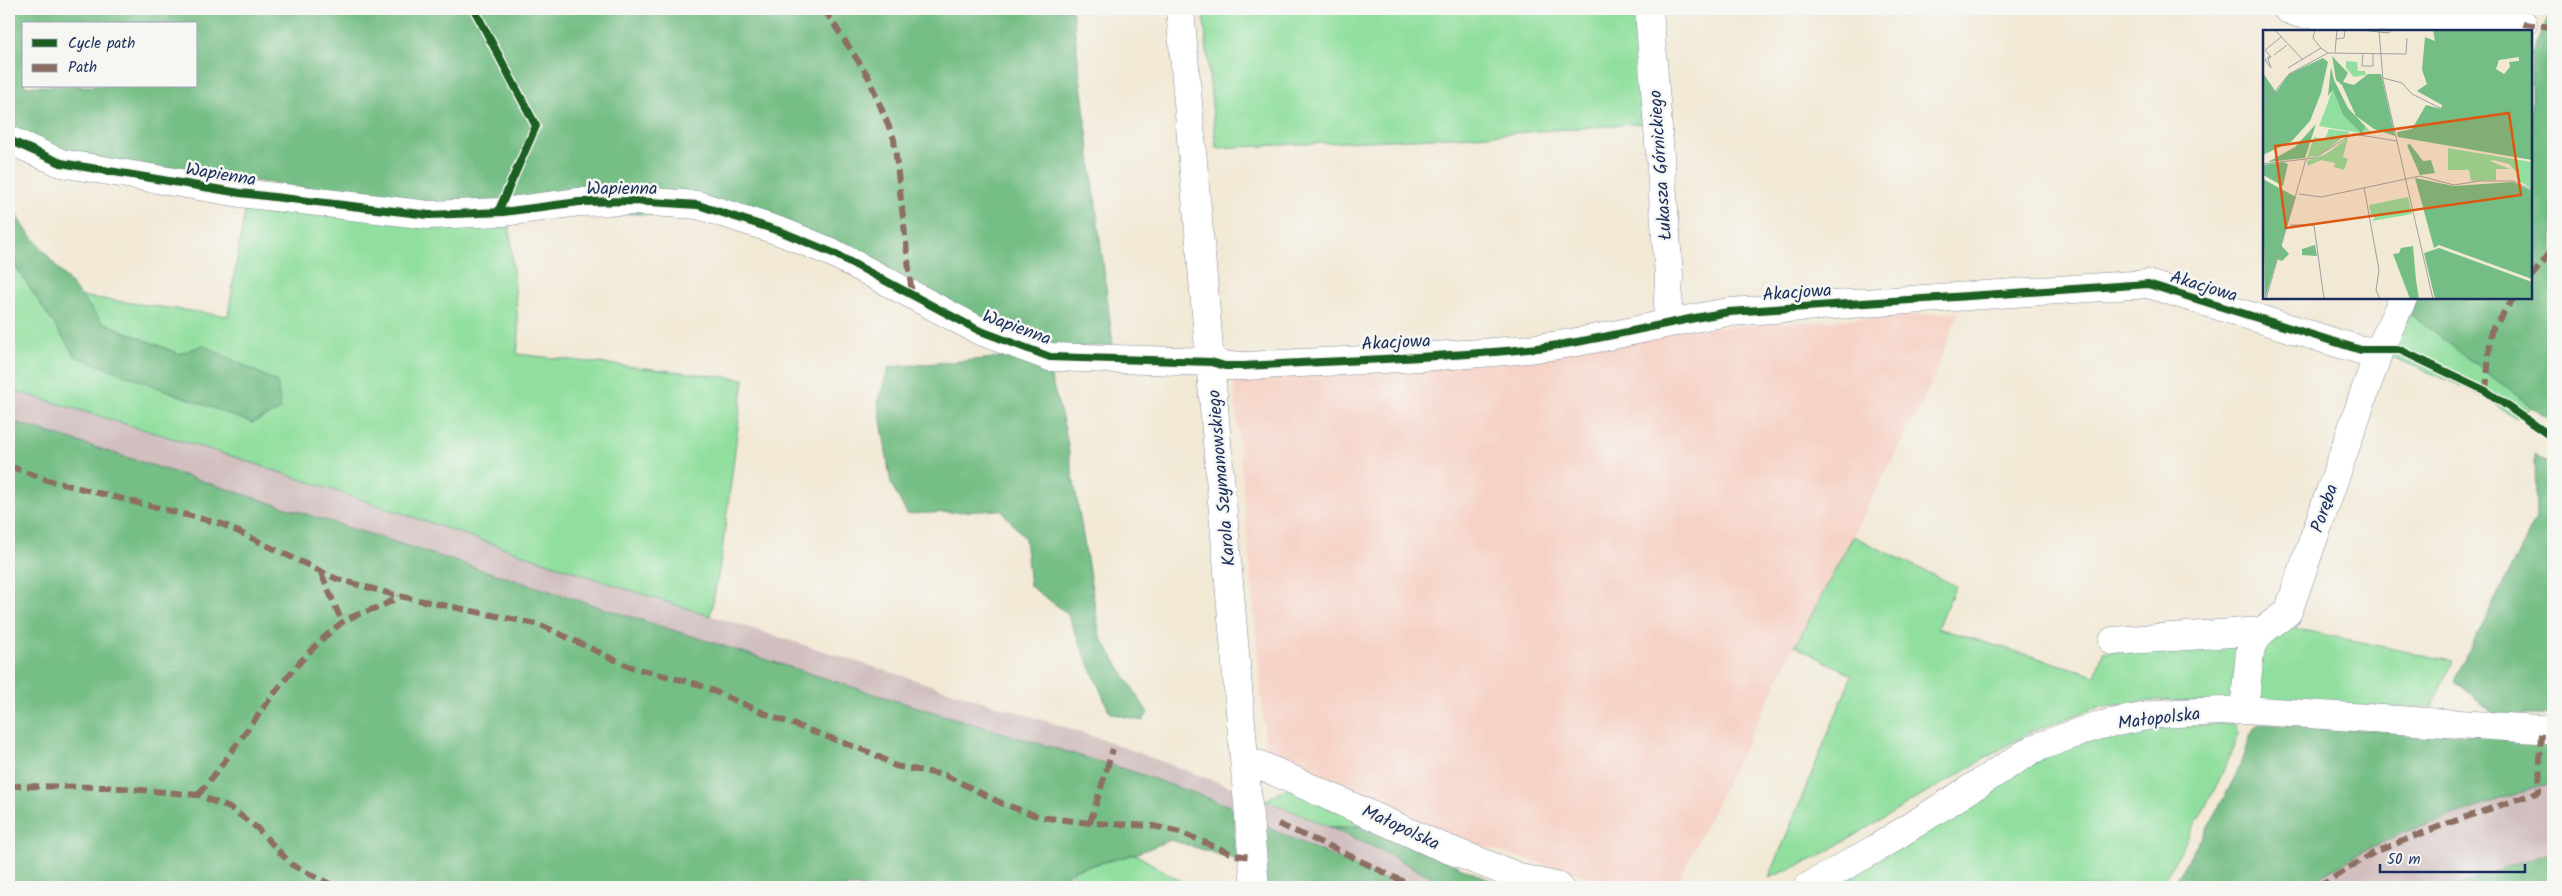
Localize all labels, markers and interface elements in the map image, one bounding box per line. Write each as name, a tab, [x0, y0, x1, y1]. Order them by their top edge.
legend	[22, 22, 198, 88]
inset map	[2263, 30, 2532, 299]
text: Cycle path	[68, 32, 135, 56]
text: Path	[68, 56, 97, 80]
street label: Łukasza Górnickiego	[1642, 89, 1681, 241]
street label: Wapienna	[183, 156, 258, 195]
street label: Wapienna	[586, 175, 658, 204]
street label: Akacjowa	[2166, 263, 2241, 311]
street label: Akacjowa	[1762, 277, 1833, 310]
street label: Wapienna	[978, 303, 1055, 354]
street label: Akacjowa	[1361, 327, 1431, 360]
street label: Karola Szymanowskiego	[1200, 388, 1245, 567]
street label: Poręba	[2304, 480, 2347, 537]
street label: Małopolska	[2116, 700, 2202, 739]
street label: Małopolska	[1357, 798, 1444, 859]
scale bar	[2380, 841, 2524, 873]
text: 50 m	[2387, 848, 2421, 872]

